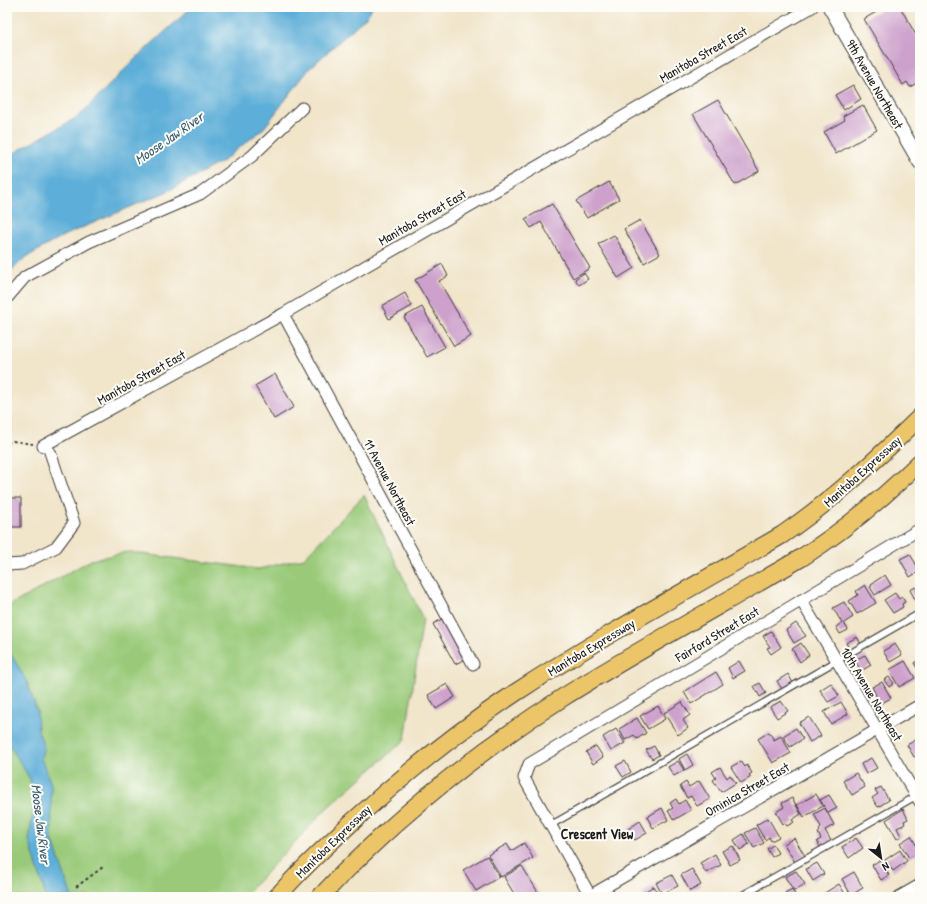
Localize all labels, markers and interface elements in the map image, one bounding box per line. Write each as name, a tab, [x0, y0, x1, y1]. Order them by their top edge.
street label: Manitoba Street East	[656, 21, 751, 86]
street label: 9th Avenue Northeast	[842, 36, 908, 132]
water label: Moose Jaw River	[130, 106, 208, 168]
street label: Manitoba Street East	[375, 184, 470, 249]
street label: Manitoba Street East	[94, 345, 189, 409]
street label: Manitoba Expressway	[819, 431, 905, 511]
street label: 11 Avenue Northeast	[360, 436, 421, 529]
street label: Fairford Street East	[671, 602, 763, 667]
street label: Manitoba Expressway	[544, 614, 638, 680]
street label: 10th Avenue Northeast	[837, 644, 907, 745]
street label: Ominica Street East	[702, 757, 793, 820]
water label: Moose Jaw River	[27, 783, 56, 866]
street label: Manitoba Expressway	[291, 800, 375, 882]
district label: Crescent View	[561, 824, 634, 843]
north arrow	[861, 838, 901, 878]
text: N	[880, 859, 892, 874]

